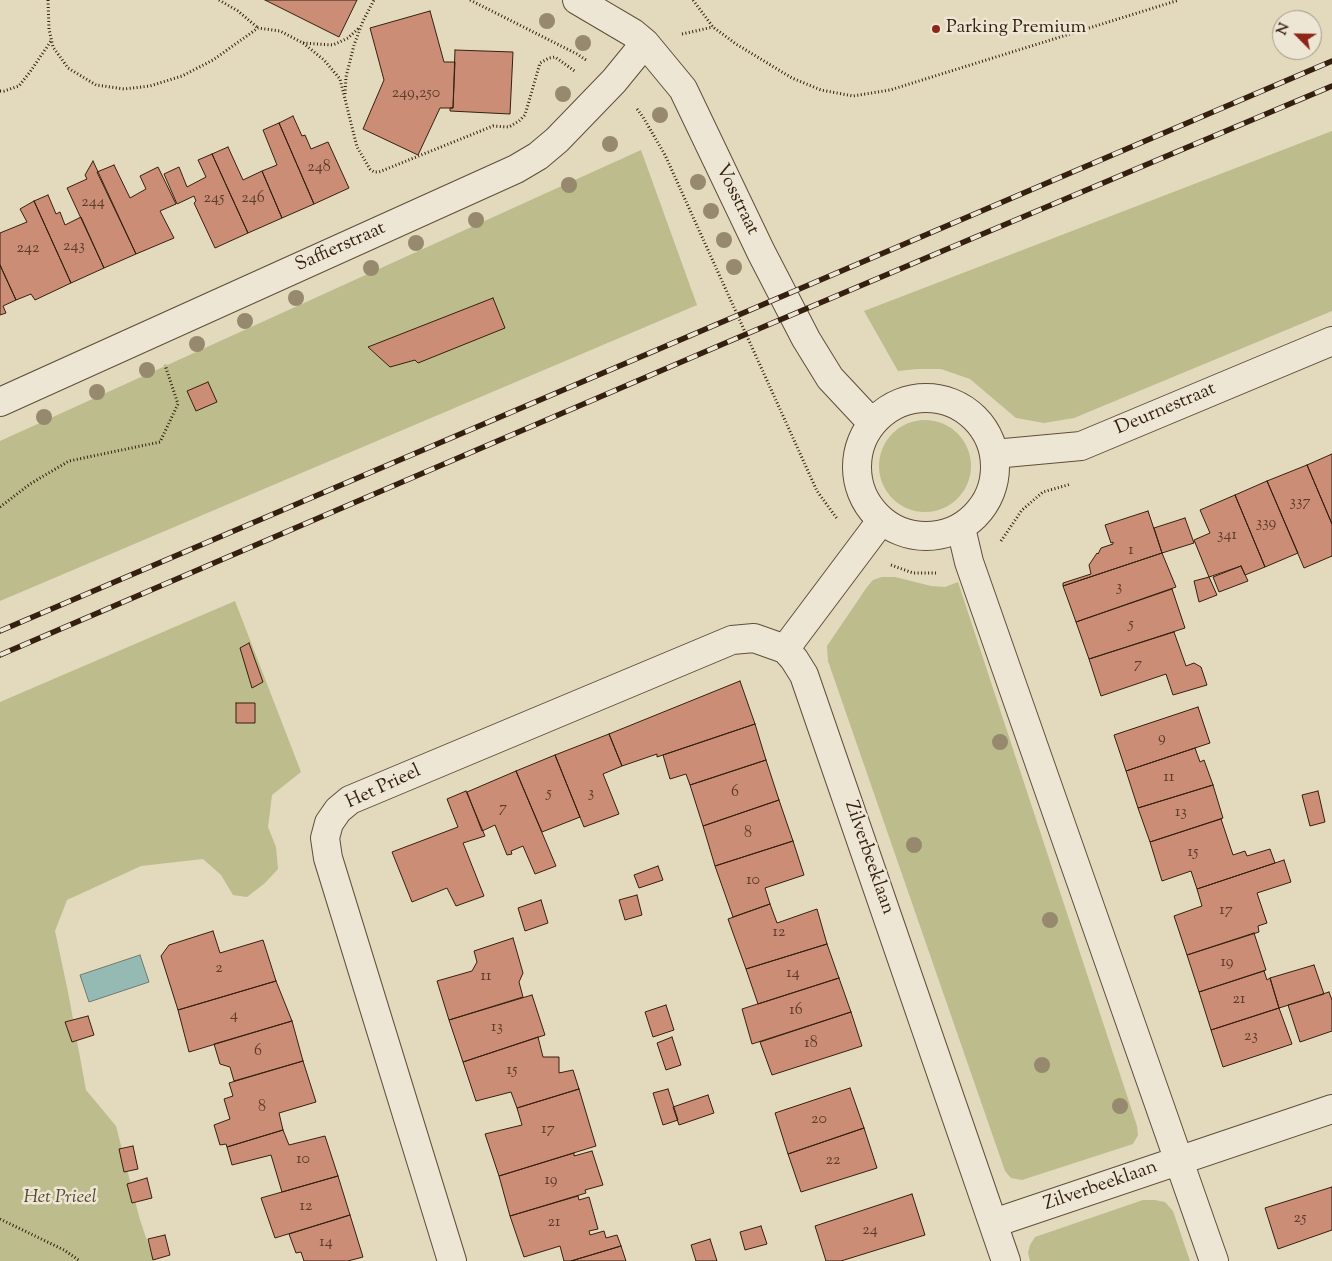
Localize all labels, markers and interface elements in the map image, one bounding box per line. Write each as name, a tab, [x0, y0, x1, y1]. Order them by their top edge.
north arrow	[1272, 10, 1322, 60]
place label: Parking Premium	[946, 18, 1086, 40]
text: N	[1273, 20, 1296, 39]
marker: Parking Premium	[930, 23, 942, 35]
house number: 249,250	[392, 84, 440, 104]
house number: 248	[307, 158, 331, 178]
street label: Vosstraat	[709, 161, 763, 239]
house number: 245	[203, 189, 225, 209]
house number: 246	[241, 189, 265, 209]
house number: 244	[81, 193, 105, 213]
street label: Saffierstraat	[292, 218, 390, 278]
house number: 243	[63, 237, 85, 257]
house number: 242	[16, 239, 40, 259]
street label: Deurnestraat	[1112, 379, 1220, 441]
house number: 337	[1290, 493, 1310, 513]
house number: 339	[1256, 514, 1276, 534]
house number: 341	[1217, 526, 1237, 546]
house number: 1	[1128, 541, 1134, 561]
house number: 3	[1116, 578, 1122, 598]
house number: 5	[1128, 615, 1134, 635]
house number: 7	[1134, 655, 1142, 675]
house number: 9	[1158, 729, 1166, 749]
street label: Het Prieel	[343, 761, 425, 815]
house number: 11	[1164, 768, 1174, 788]
house number: 6	[731, 783, 739, 803]
house number: 5	[546, 784, 552, 804]
house number: 3	[588, 784, 594, 804]
street label: Zilverbeeklaan	[838, 798, 898, 918]
house number: 7	[499, 799, 507, 819]
house number: 13	[1175, 803, 1187, 823]
house number: 8	[744, 824, 752, 844]
house number: 15	[1188, 843, 1198, 863]
house number: 10	[746, 871, 760, 891]
house number: 17	[1219, 901, 1233, 921]
house number: 12	[773, 923, 785, 943]
house number: 19	[1220, 953, 1234, 973]
house number: 2	[215, 959, 223, 979]
house number: 14	[786, 964, 800, 984]
house number: 11	[481, 967, 491, 987]
house number: 21	[1233, 990, 1245, 1010]
house number: 16	[789, 1001, 803, 1021]
house number: 4	[230, 1006, 238, 1026]
house number: 13	[491, 1018, 503, 1038]
house number: 23	[1244, 1027, 1258, 1047]
house number: 18	[804, 1034, 818, 1054]
house number: 6	[254, 1042, 262, 1062]
house number: 15	[507, 1061, 517, 1081]
house number: 8	[258, 1098, 266, 1118]
house number: 20	[811, 1110, 827, 1130]
house number: 17	[541, 1120, 555, 1140]
house number: 10	[296, 1150, 310, 1170]
house number: 22	[826, 1151, 840, 1171]
street label: Zilverbeeklaan	[1041, 1157, 1161, 1217]
house number: 19	[544, 1171, 558, 1191]
park label: Het Prieel	[23, 1188, 97, 1210]
house number: 12	[300, 1197, 312, 1217]
house number: 25	[1294, 1209, 1306, 1229]
house number: 21	[548, 1213, 560, 1233]
house number: 24	[862, 1221, 878, 1241]
house number: 14	[319, 1233, 333, 1253]

